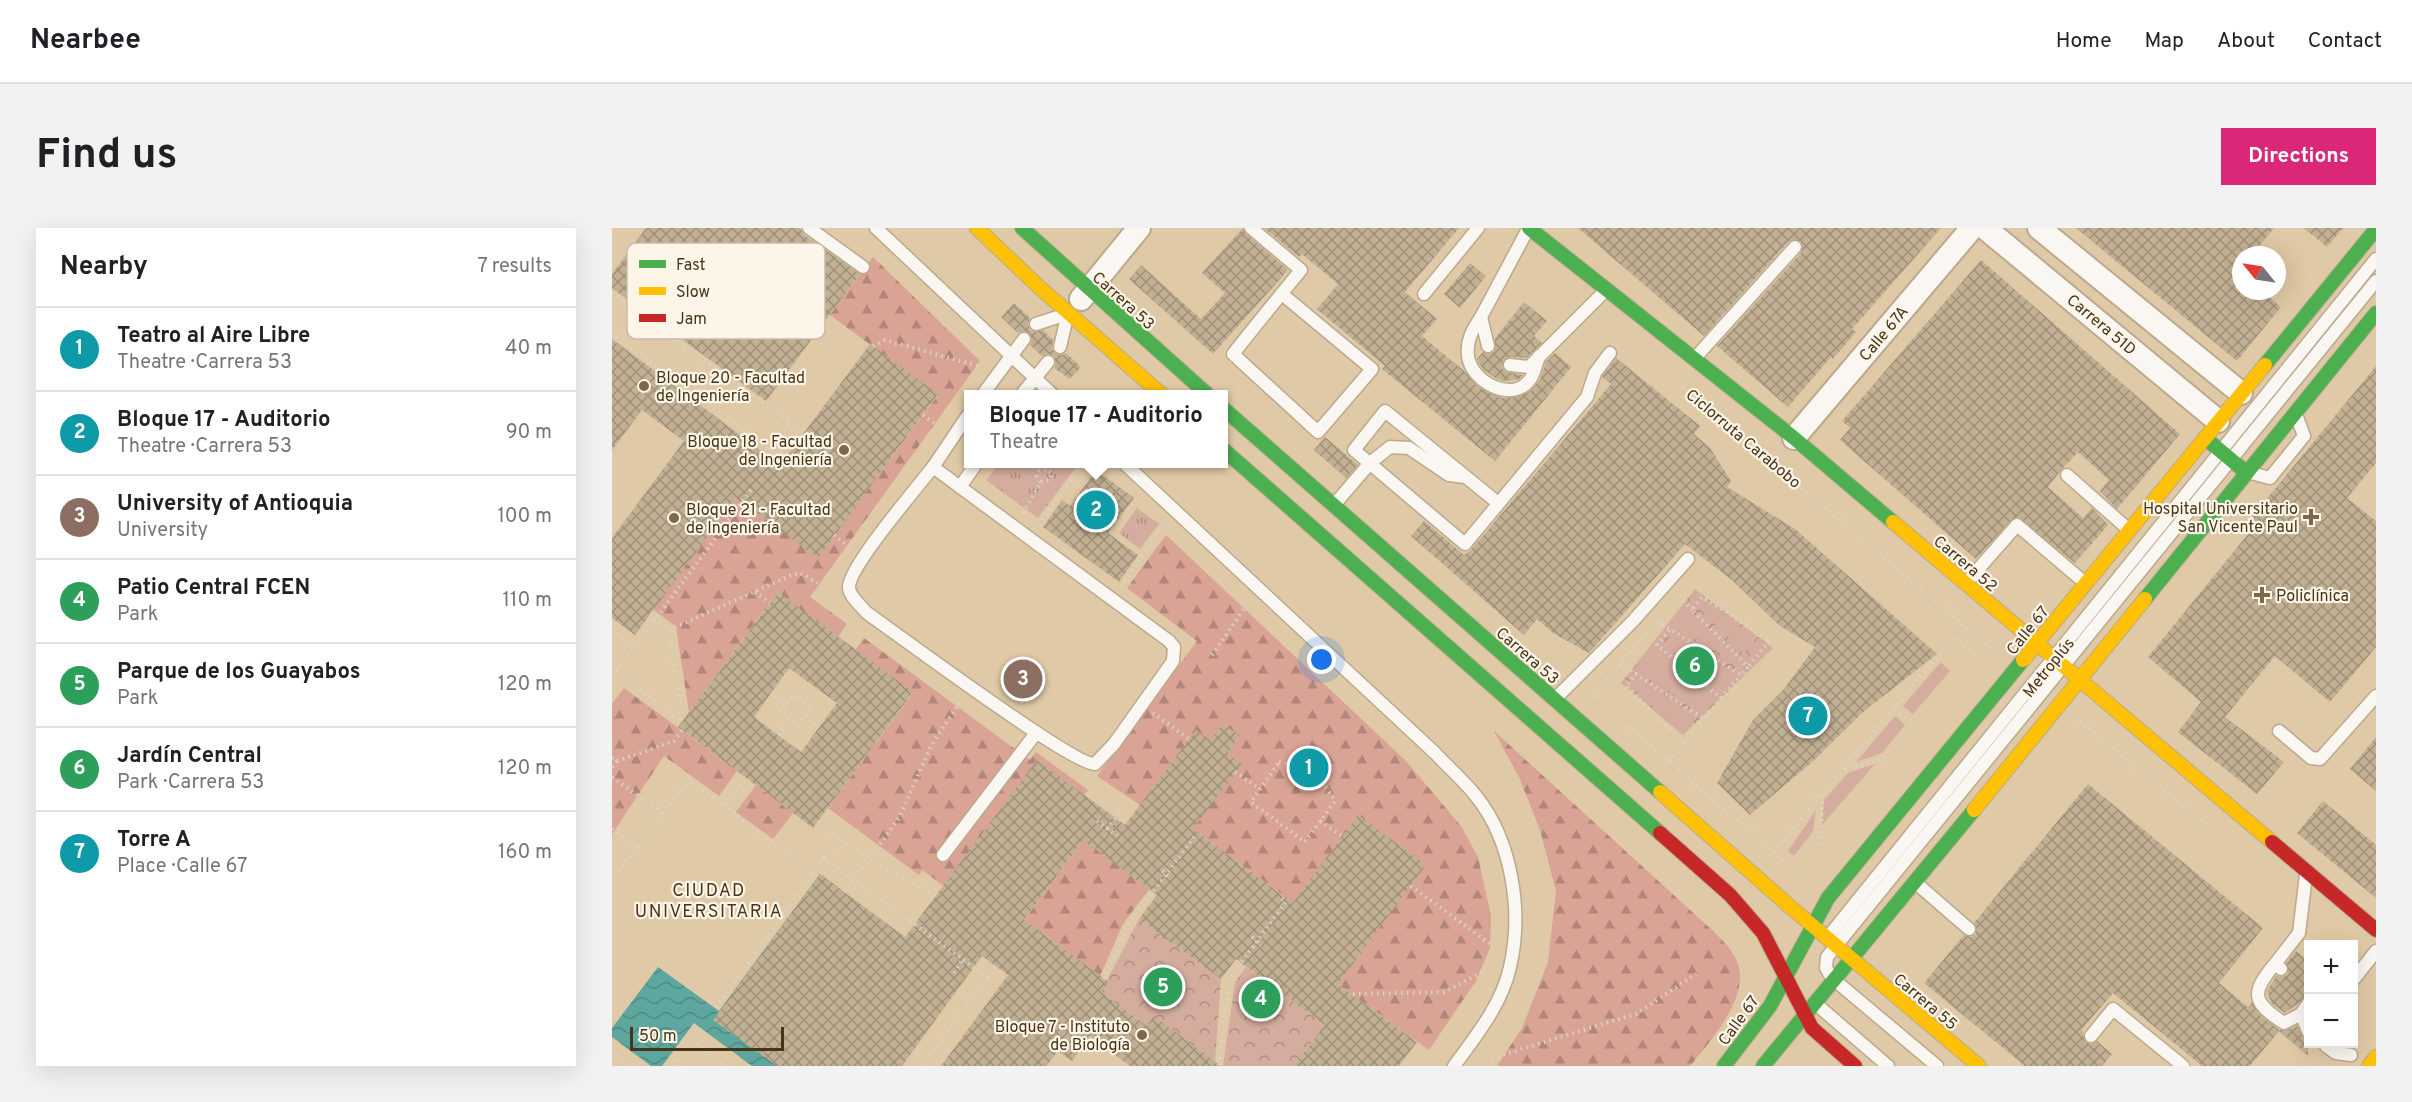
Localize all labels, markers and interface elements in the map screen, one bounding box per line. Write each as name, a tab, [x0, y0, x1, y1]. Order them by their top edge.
text: Nearbee	[30, 23, 141, 59]
text: Home	[2056, 28, 2112, 55]
text: Map	[2145, 28, 2184, 55]
text: About	[2217, 28, 2275, 55]
text: Contact	[2308, 28, 2382, 55]
button: Directions	[2221, 128, 2376, 185]
text: Find us	[36, 130, 177, 183]
legend	[627, 243, 825, 339]
north arrow	[2232, 246, 2286, 300]
text: Nearby	[60, 251, 148, 284]
text: 7 results	[477, 254, 552, 280]
text: Fast	[676, 256, 706, 276]
street label: Carrera 53	[1087, 268, 1158, 335]
text: Slow	[676, 283, 710, 303]
street label: Carrera 51D	[2062, 291, 2140, 360]
street label: Calle 67A	[1856, 302, 1914, 366]
text: Jam	[676, 310, 707, 330]
text: Teatro al Aire Libre	[117, 323, 310, 350]
text: 1	[76, 336, 84, 362]
text: 40 m	[505, 336, 552, 362]
text: Theatre · Carrera 53	[117, 350, 292, 376]
place label: Bloque 20 - Facultad de Ingeniería	[656, 369, 805, 407]
marker: Bloque 20 - Facultad de Ingeniería	[637, 379, 651, 393]
street label: Ciclorruta Carabobo	[1681, 385, 1804, 494]
popup	[964, 390, 1228, 468]
text: Bloque 17 - Auditorio	[989, 403, 1203, 430]
text: Bloque 17 - Auditorio	[117, 407, 330, 434]
text: 2	[73, 420, 86, 446]
text: 90 m	[506, 420, 552, 446]
text: Theatre	[989, 430, 1058, 456]
place label: Bloque 18 - Facultad de Ingeniería	[687, 433, 832, 471]
text: Theatre · Carrera 53	[117, 434, 292, 460]
marker: Bloque 18 - Facultad de Ingeniería	[837, 443, 851, 457]
pin: 2	[1076, 488, 1116, 532]
text: University of Antioquia	[117, 491, 353, 518]
place label: Hospital Universitario San Vicente Paul	[2143, 500, 2298, 538]
place label: Bloque 21 - Facultad de Ingeniería	[686, 501, 831, 539]
text: 3	[74, 504, 86, 530]
text: 100 m	[497, 504, 552, 530]
marker: Hospital Universitario San Vicente Paul	[2302, 508, 2320, 526]
marker: Bloque 21 - Facultad de Ingeniería	[667, 511, 681, 525]
text: University	[117, 518, 208, 544]
street label: Carrera 52	[1929, 532, 2001, 597]
text: Patio Central FCEN	[117, 575, 310, 602]
marker: Policlínica	[2253, 586, 2271, 604]
place label: Policlínica	[2276, 587, 2349, 607]
text: 4	[73, 588, 86, 614]
text: 110 m	[503, 588, 552, 614]
text: Park	[117, 602, 158, 628]
street label: Calle 67	[2003, 603, 2054, 660]
street label: Carrera 53	[1491, 624, 1562, 689]
street label: Metroplús	[2019, 634, 2080, 702]
pin: 6	[1676, 644, 1714, 688]
your location	[1307, 645, 1336, 674]
pin: 3	[1004, 656, 1042, 702]
text: Parque de los Guayabos	[117, 659, 361, 686]
text: 5	[73, 672, 86, 698]
text: 120 m	[498, 672, 552, 698]
text: Park	[117, 686, 158, 712]
pin: 7	[1788, 694, 1828, 738]
text: Jardín Central	[117, 743, 262, 770]
pin: 1	[1290, 746, 1328, 790]
text: 6	[73, 756, 86, 782]
text: 120 m	[498, 756, 552, 782]
text: Park · Carrera 53	[117, 770, 264, 796]
text: Torre A	[117, 827, 191, 854]
text: 7	[74, 840, 85, 866]
text: 160 m	[498, 840, 552, 866]
text: Place · Calle 67	[117, 854, 247, 880]
district label: CIUDAD UNIVERSITARIA	[635, 880, 783, 924]
map controls	[2304, 940, 2358, 1048]
button: +	[2304, 940, 2358, 994]
pin: 5	[1144, 964, 1182, 1010]
street label: Carrera 55	[1889, 970, 1961, 1035]
pin: 4	[1242, 976, 1280, 1022]
street label: Calle 67	[1715, 992, 1764, 1050]
button: −	[2304, 994, 2358, 1048]
place label: Bloque 7 - Instituto de Biología	[995, 1018, 1130, 1056]
scale bar	[630, 1024, 784, 1052]
text: 50 m	[639, 1027, 677, 1047]
marker: Bloque 7 - Instituto de Biología	[1135, 1028, 1149, 1042]

